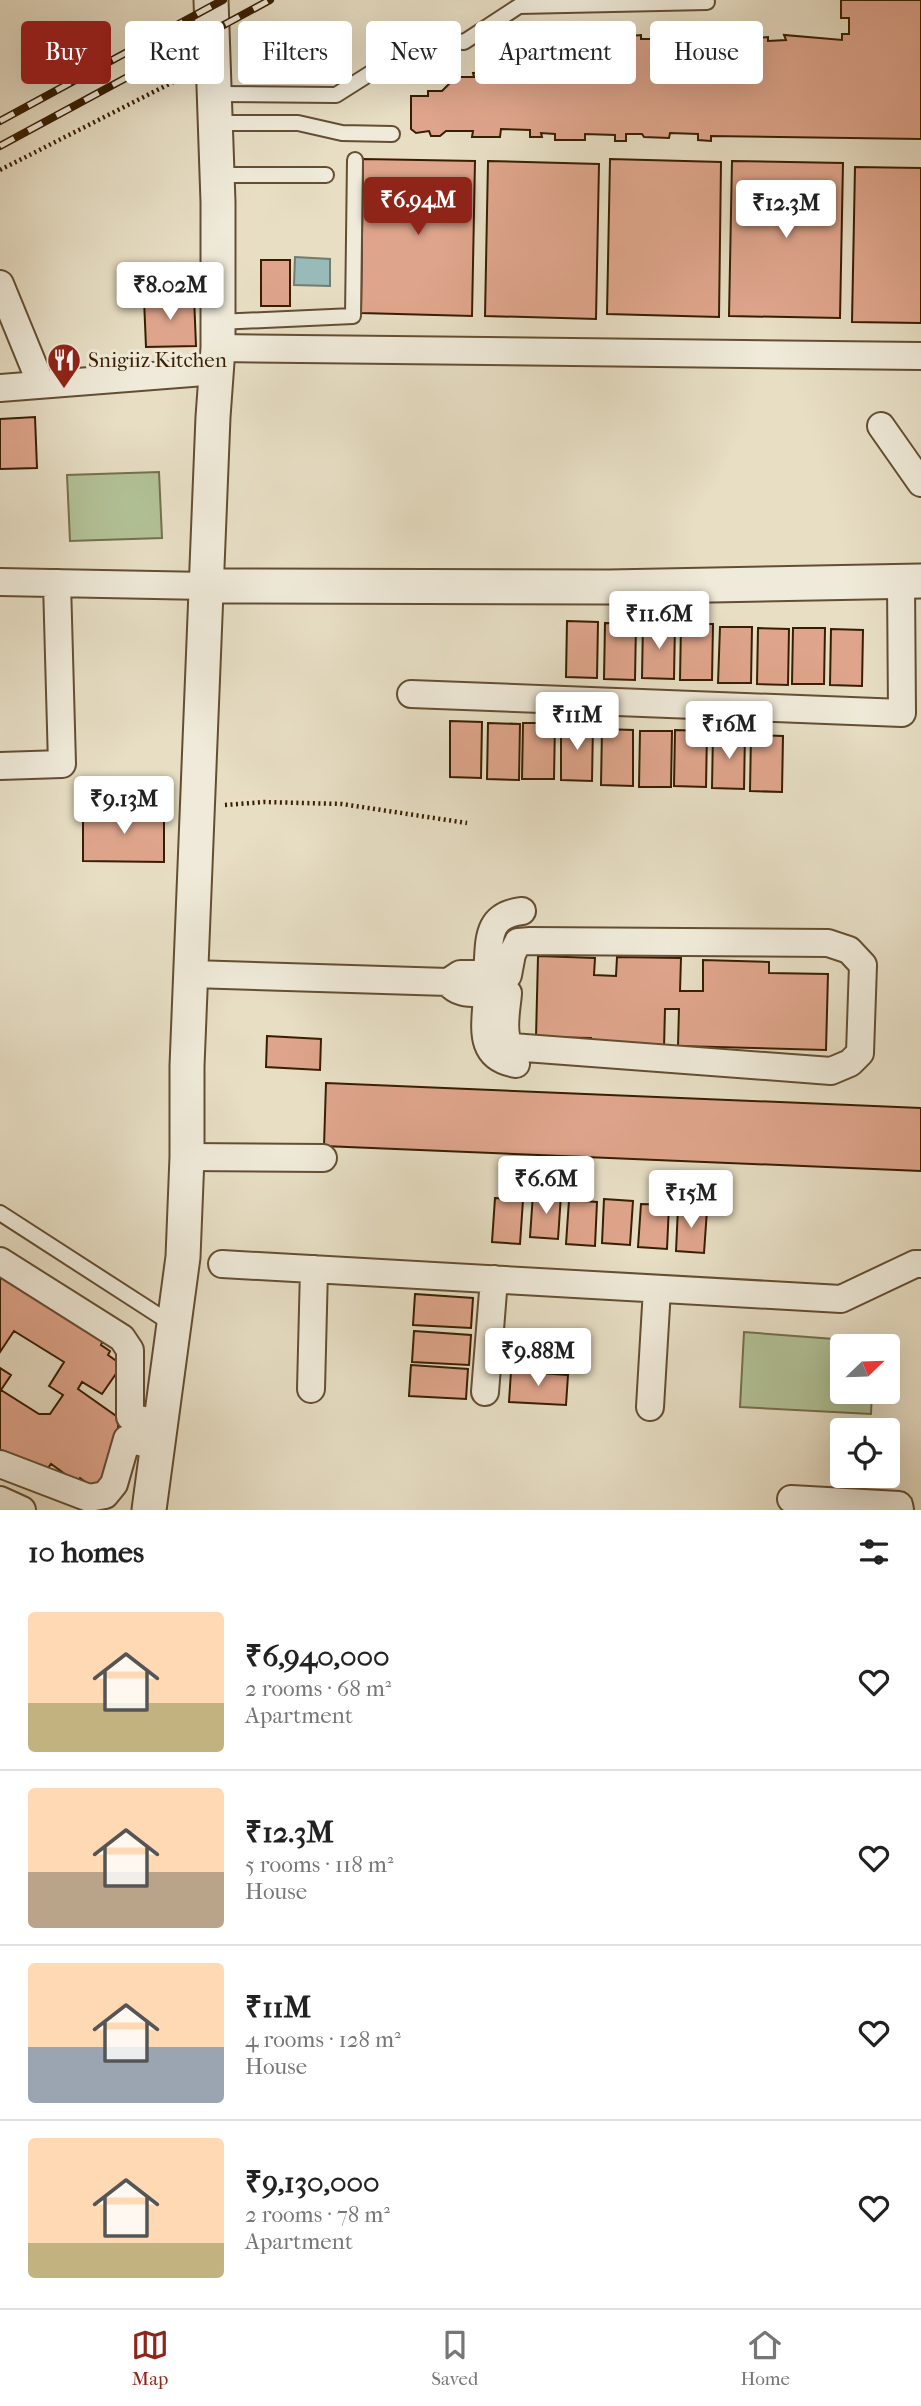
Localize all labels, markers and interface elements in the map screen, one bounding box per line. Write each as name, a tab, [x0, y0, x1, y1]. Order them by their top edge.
chip: Buy	[21, 21, 111, 84]
chip: Rent	[125, 21, 224, 84]
chip: Filters	[238, 21, 352, 84]
chip: New	[366, 21, 461, 84]
chip: Apartment	[475, 21, 636, 84]
chip: House	[650, 21, 763, 84]
pin: ₹6.94M	[361, 177, 475, 237]
pin: ₹12.3M	[729, 180, 843, 240]
text: ₹6.94M	[380, 186, 456, 213]
text: ₹12.3M	[752, 189, 820, 216]
pin: ₹8.02M	[113, 262, 227, 322]
text: ₹8.02M	[133, 271, 207, 298]
restaurant icon: Snigiiz Kitchen	[45, 341, 83, 390]
place label: Snigiiz Kitchen	[88, 348, 227, 372]
pin: ₹11.6M	[602, 592, 716, 651]
text: ₹11.6M	[625, 600, 693, 627]
pin: ₹11M	[536, 692, 618, 752]
text: ₹11M	[552, 701, 602, 728]
pin: ₹16M	[688, 702, 770, 761]
text: ₹16M	[702, 710, 756, 737]
pin: ₹9.13M	[67, 776, 181, 836]
text: ₹9.13M	[90, 785, 158, 812]
pin: ₹6.6M	[497, 1156, 595, 1216]
text: ₹6.6M	[514, 1165, 578, 1192]
pin: ₹15M	[650, 1170, 732, 1230]
text: ₹15M	[665, 1179, 717, 1206]
pin: ₹9.88M	[481, 1328, 595, 1388]
north arrow	[830, 1334, 900, 1404]
map controls	[830, 1334, 900, 1488]
text: ₹9.88M	[501, 1337, 575, 1364]
button: locate	[830, 1418, 900, 1488]
icon: filters	[855, 1533, 893, 1571]
text: 10 homes	[28, 1535, 144, 1570]
text: ₹6,940,000	[245, 1639, 390, 1674]
icon: home	[84, 1640, 168, 1724]
icon: heart	[855, 1663, 893, 1701]
text: 2 rooms · 68 m²	[245, 1675, 391, 1702]
text: Apartment	[245, 1702, 353, 1729]
text: ₹12.3M	[245, 1815, 334, 1850]
icon: home	[84, 1816, 168, 1900]
icon: heart	[855, 1839, 893, 1877]
text: 5 rooms · 118 m²	[245, 1851, 393, 1878]
text: House	[245, 1878, 307, 1905]
text: ₹11M	[245, 1990, 311, 2025]
icon: home	[84, 1991, 168, 2075]
icon: heart	[855, 2014, 893, 2052]
text: 4 rooms · 128 m²	[245, 2026, 401, 2053]
text: House	[245, 2053, 307, 2080]
text: ₹9,130,000	[245, 2165, 380, 2200]
icon: home	[84, 2166, 168, 2250]
icon: heart	[855, 2189, 893, 2227]
text: 2 rooms · 78 m²	[245, 2201, 390, 2228]
text: Apartment	[245, 2228, 353, 2255]
tab: Map	[131, 2326, 169, 2390]
tab: Saved	[431, 2326, 478, 2390]
tab: Home	[740, 2326, 790, 2390]

